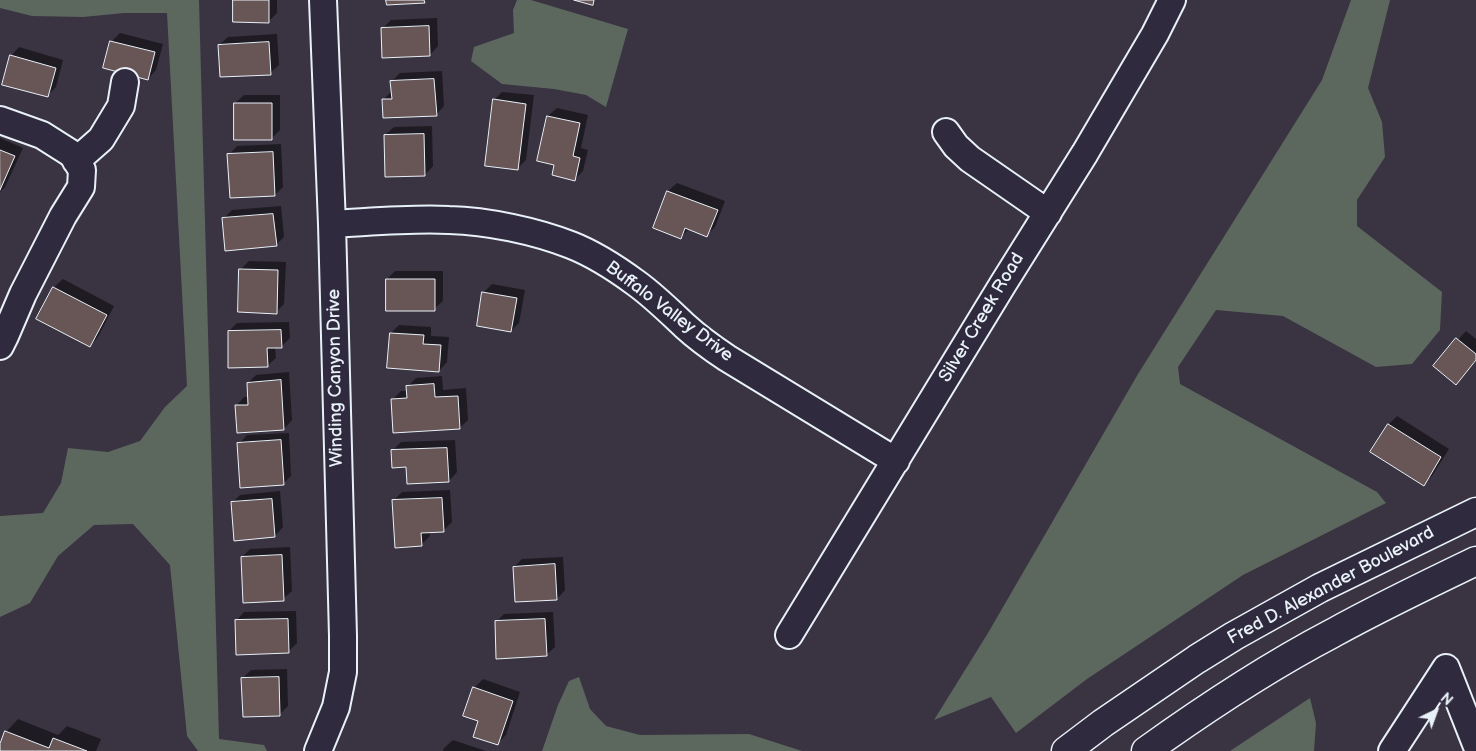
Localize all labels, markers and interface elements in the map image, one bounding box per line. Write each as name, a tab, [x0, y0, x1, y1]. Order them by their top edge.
street label: Silver Creek Road	[935, 249, 1029, 387]
street label: Buffalo Valley Drive	[601, 257, 737, 367]
street label: Winding Canyon Drive	[324, 289, 348, 467]
street label: Fred D. Alexander Boulevard	[1224, 522, 1438, 650]
north arrow	[1411, 686, 1461, 736]
text: N	[1437, 690, 1456, 709]

